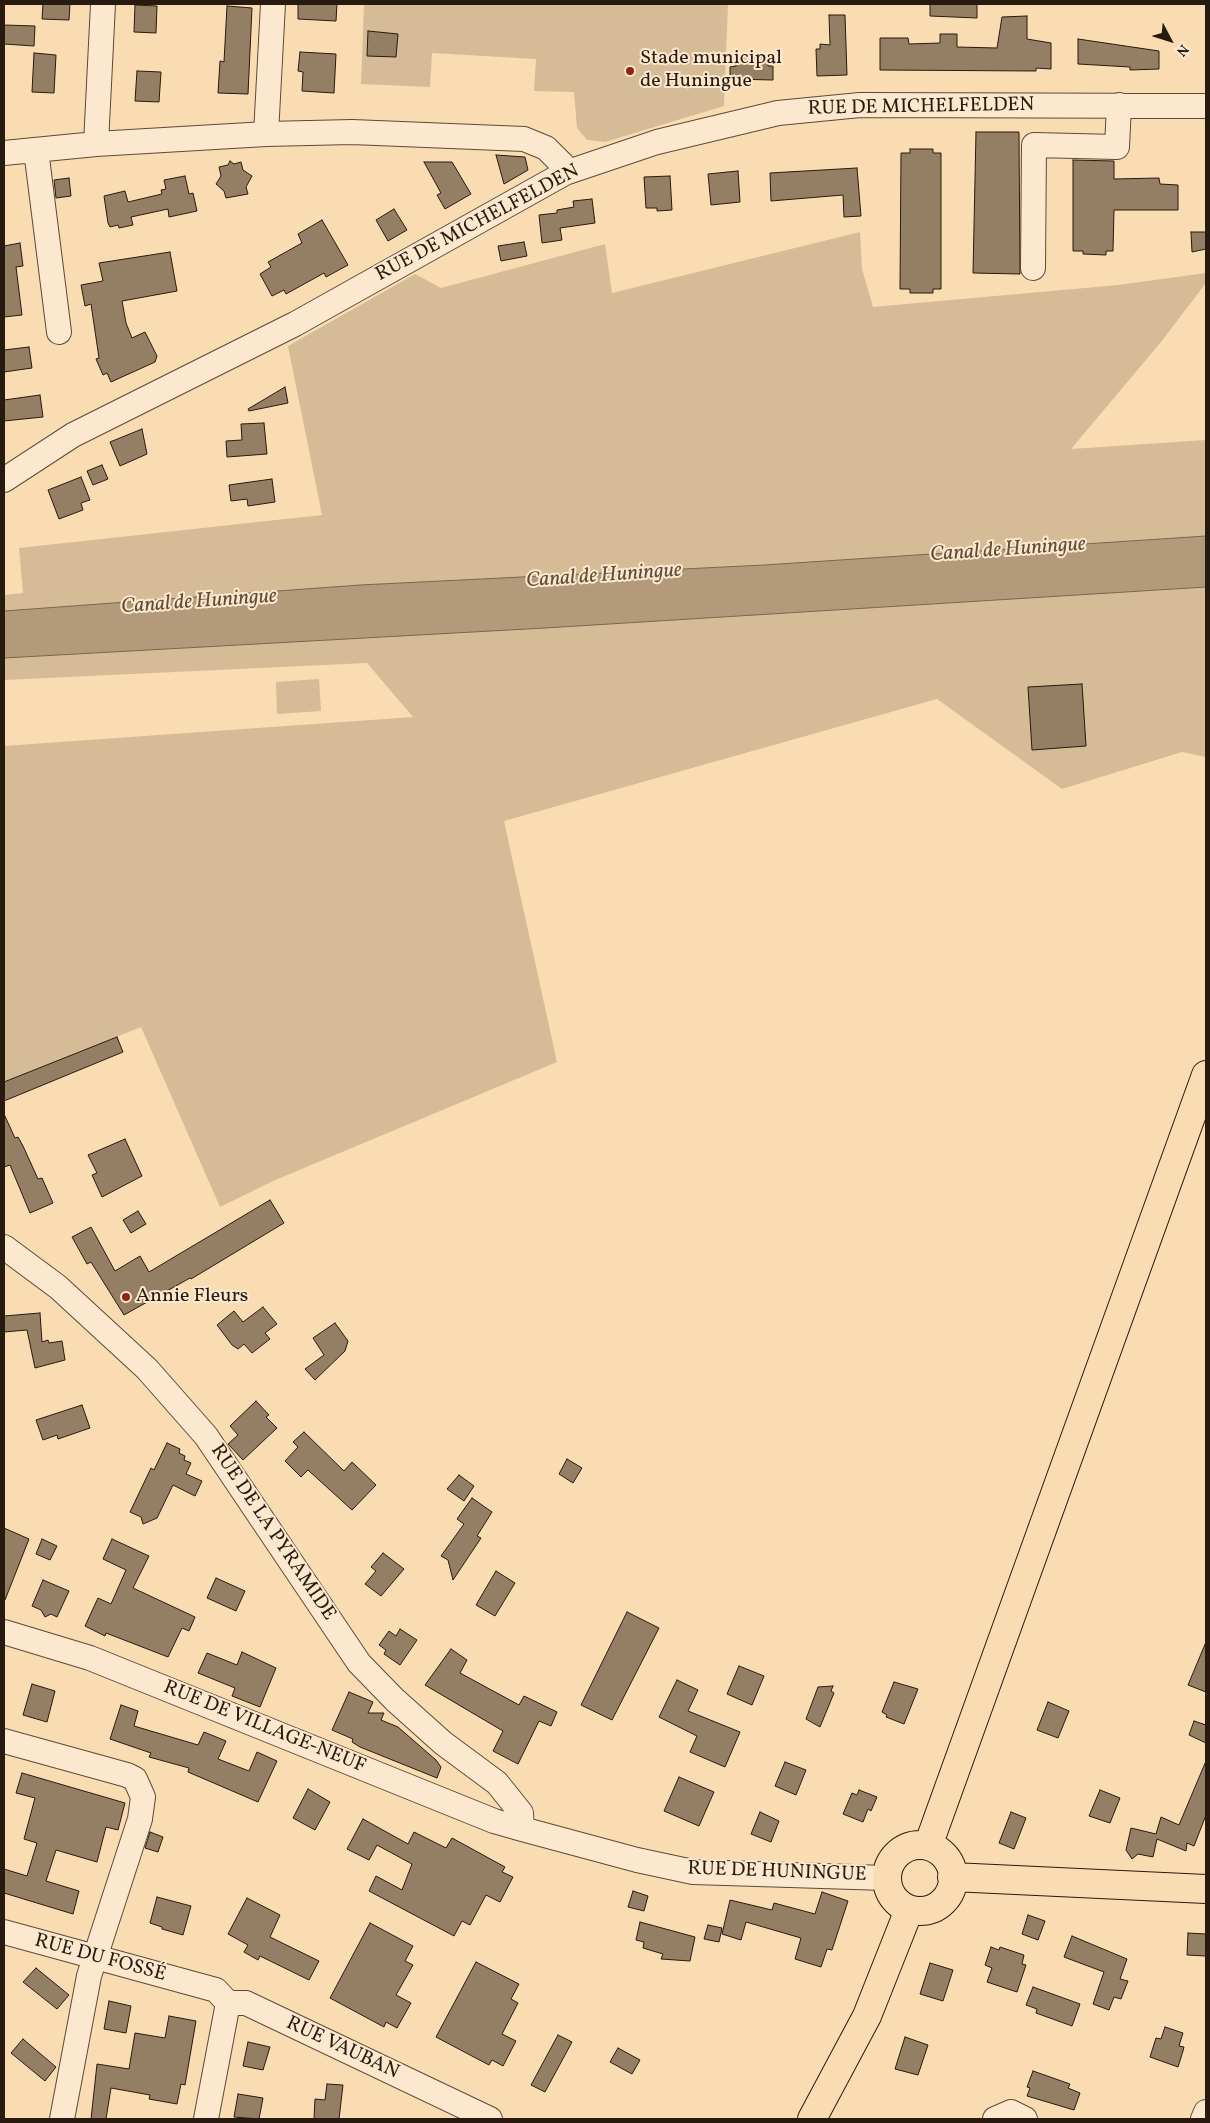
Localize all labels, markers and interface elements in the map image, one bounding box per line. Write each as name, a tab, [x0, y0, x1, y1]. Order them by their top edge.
north arrow	[1145, 15, 1195, 65]
text: N	[1171, 40, 1192, 60]
place label: Stade municipal de Huningue	[640, 47, 782, 94]
marker: Stade municipal de Huningue	[624, 65, 636, 77]
street label: RUE DE MICHELFELDEN	[807, 94, 1035, 122]
street label: RUE DE MICHELFELDEN	[372, 160, 584, 288]
water label: Canal de Huningue	[929, 533, 1087, 569]
water label: Canal de Huningue	[525, 559, 683, 595]
water label: Canal de Huningue	[120, 585, 278, 621]
place label: Annie Fleurs	[136, 1285, 248, 1309]
marker: Annie Fleurs	[120, 1291, 132, 1303]
street label: RUE DE LA PYRAMIDE	[204, 1440, 340, 1626]
street label: RUE DE VILLAGE-NEUF	[159, 1676, 369, 1780]
street label: RUE DE HUNINGUE	[687, 1858, 867, 1888]
street label: RUE DU FOSSÉ	[32, 1930, 168, 1988]
street label: RUE VAUBAN	[282, 2012, 402, 2086]

